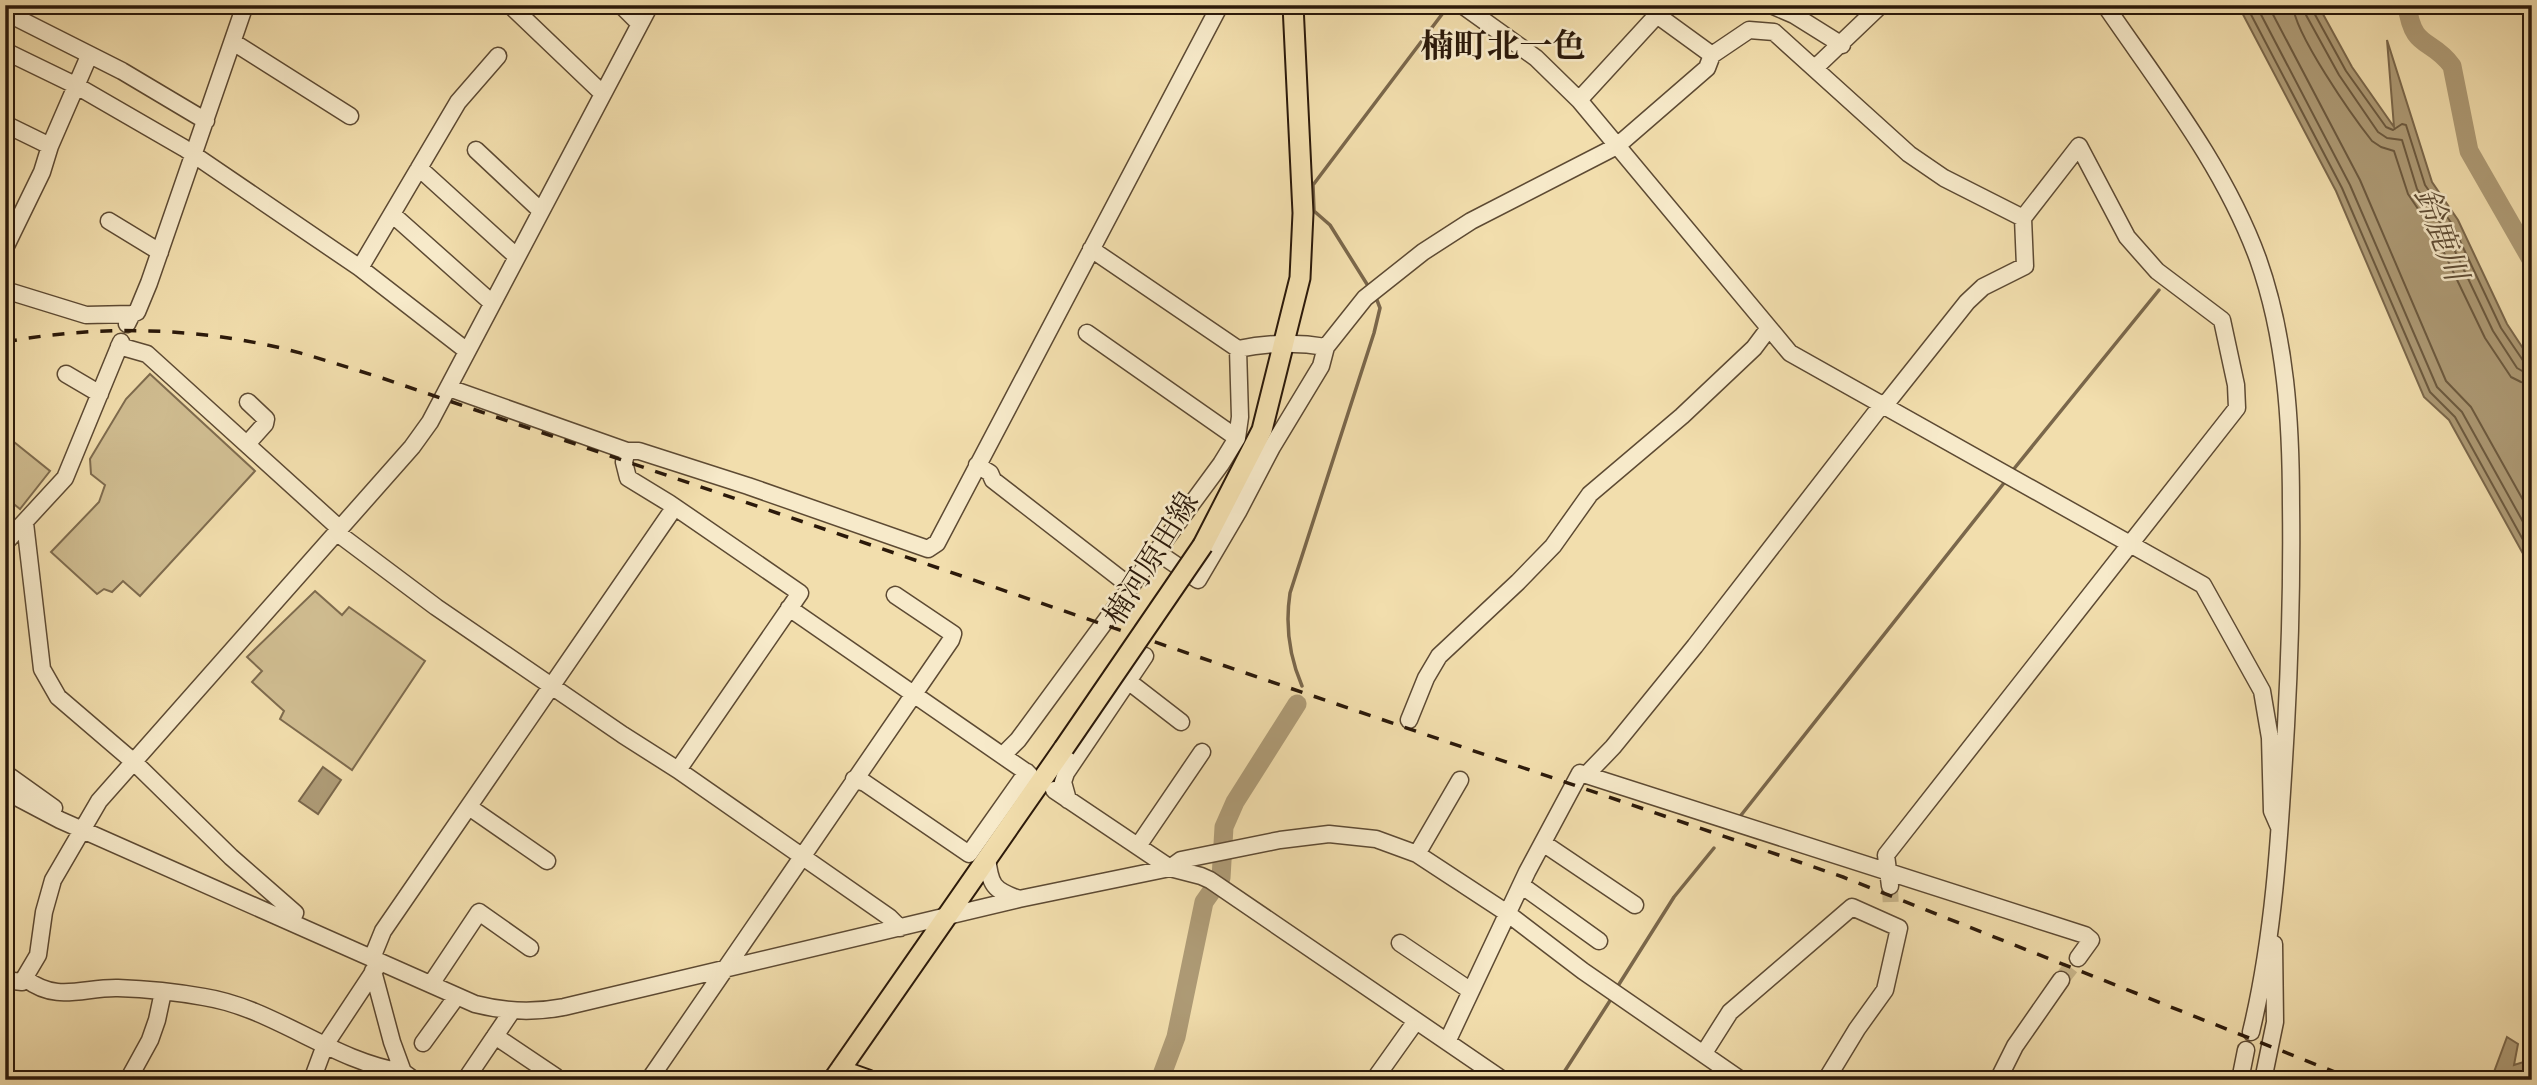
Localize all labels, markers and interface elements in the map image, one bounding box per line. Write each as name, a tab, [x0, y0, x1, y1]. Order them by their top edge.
district label: 楠町北一色	[1421, 25, 1586, 73]
water label: 鈴鹿川	[2401, 182, 2478, 291]
street label: 楠河原田線	[1095, 485, 1211, 635]

